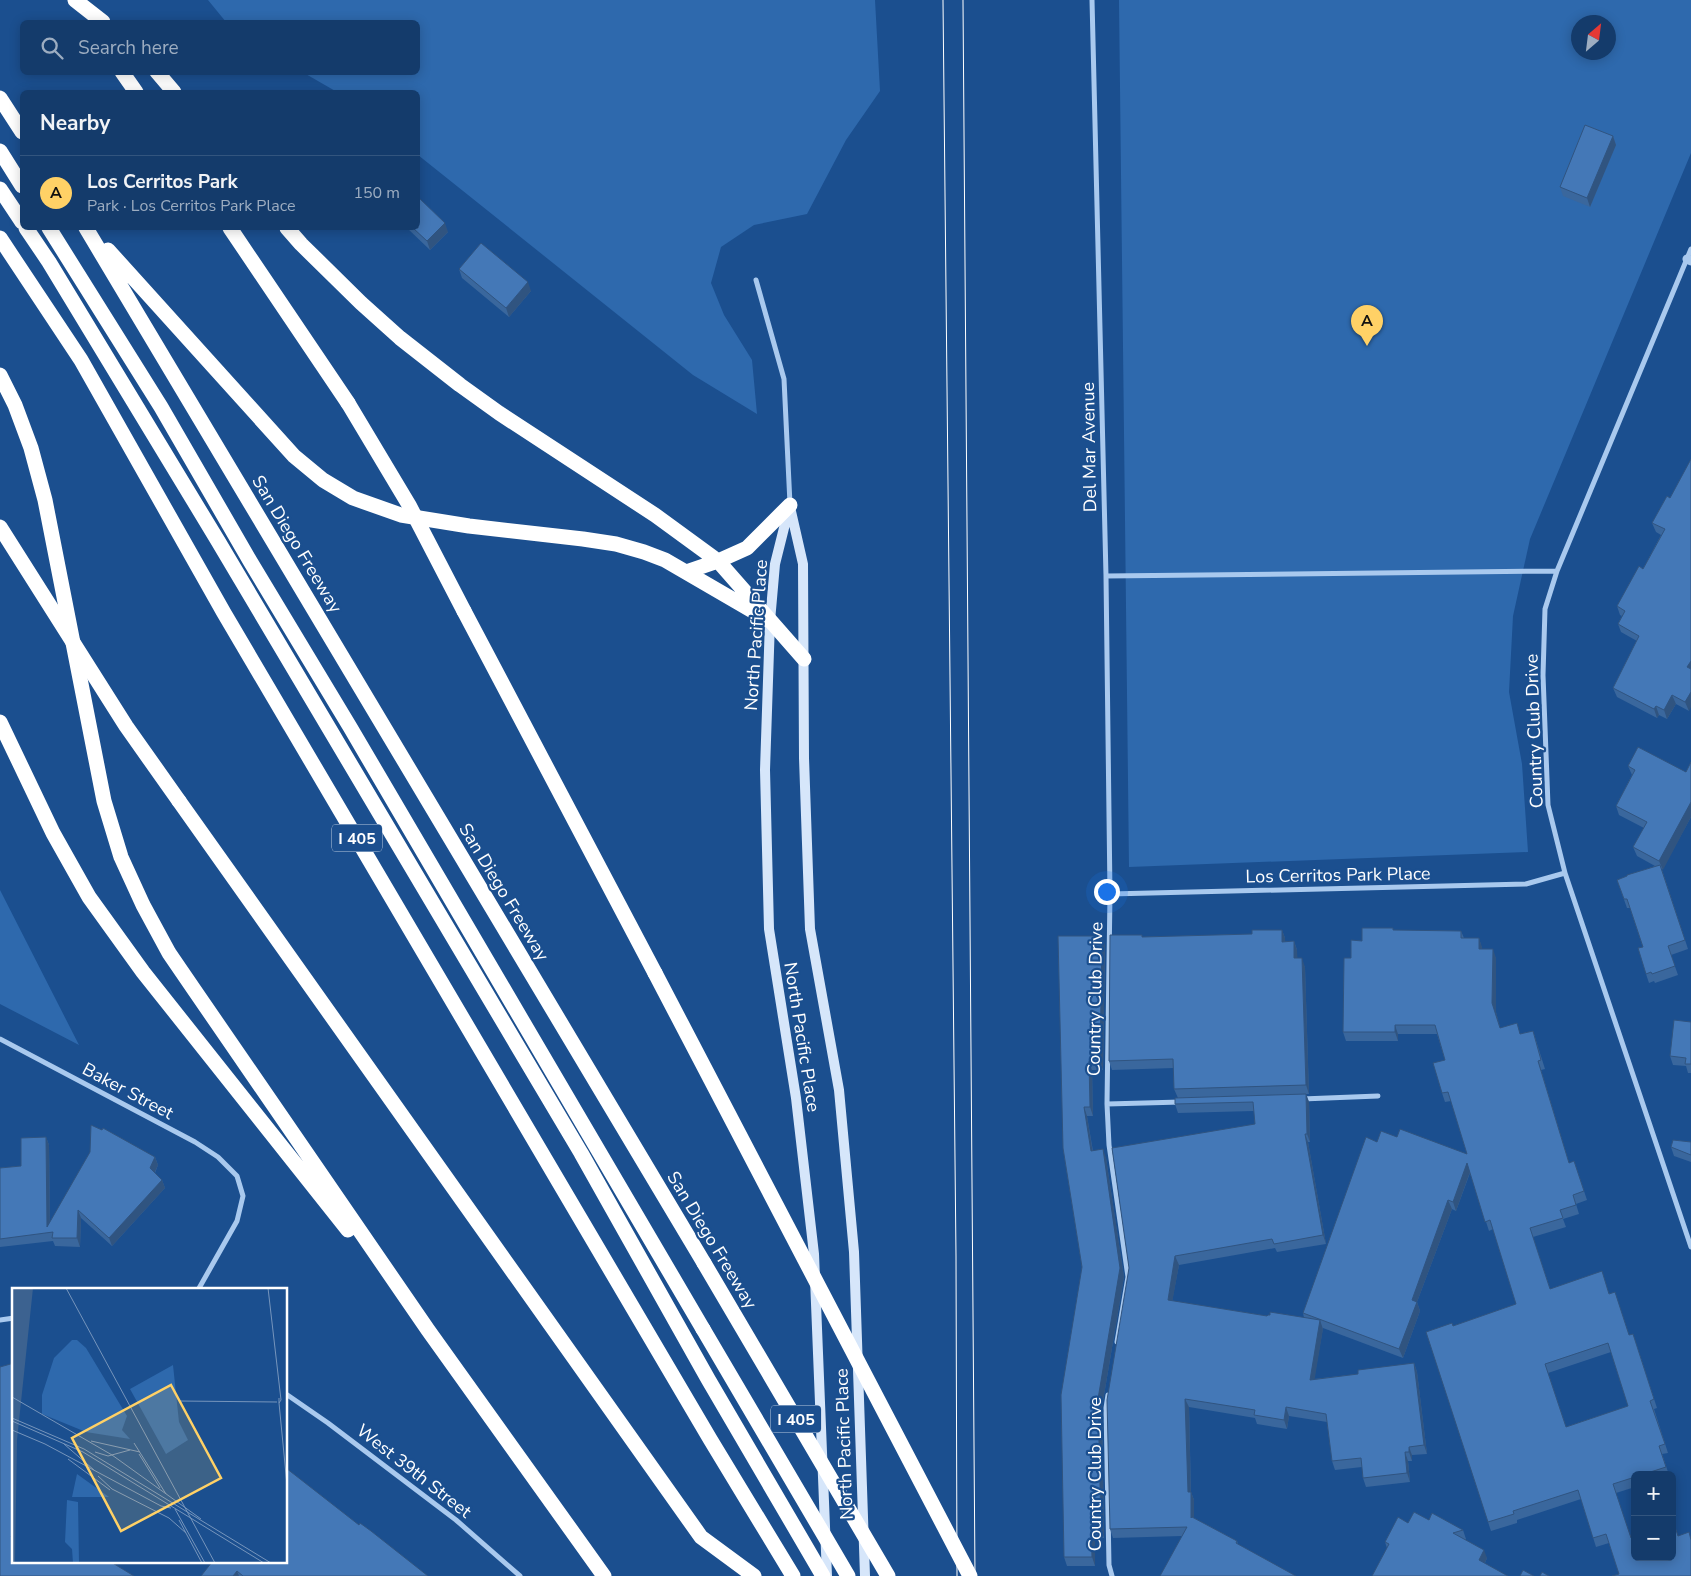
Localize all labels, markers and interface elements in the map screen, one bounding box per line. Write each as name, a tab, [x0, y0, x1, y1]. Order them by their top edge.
north arrow	[1571, 15, 1616, 60]
search box	[20, 20, 420, 75]
icon: search	[38, 34, 66, 62]
text: Search here	[78, 35, 179, 61]
text: Nearby	[40, 109, 110, 137]
text: Los Cerritos Park	[87, 169, 238, 195]
text: A	[50, 182, 62, 204]
text: 150 m	[353, 182, 400, 204]
text: Park · Los Cerritos Park Place	[87, 195, 295, 217]
pin: A	[1351, 305, 1383, 346]
street label: Del Mar Avenue	[1076, 382, 1102, 512]
street label: San Diego Freeway	[246, 471, 348, 618]
street label: North Pacific Place	[739, 559, 773, 711]
street label: Country Club Drive	[1519, 653, 1549, 809]
street label: San Diego Freeway	[453, 819, 555, 966]
road number: I 405	[332, 824, 382, 851]
street label: Los Cerritos Park Place	[1245, 861, 1431, 889]
your location	[1094, 879, 1120, 905]
street label: Country Club Drive	[1082, 922, 1108, 1076]
street label: North Pacific Place	[778, 960, 826, 1114]
street label: Baker Street	[78, 1057, 178, 1125]
street label: San Diego Freeway	[661, 1167, 763, 1314]
inset map	[12, 1288, 288, 1564]
street label: North Pacific Place	[829, 1368, 859, 1520]
street label: Country Club Drive	[1083, 1397, 1107, 1551]
road number: I 405	[771, 1406, 821, 1432]
street label: West 39th Street	[352, 1419, 477, 1524]
map controls	[1631, 1471, 1676, 1561]
button: +	[1631, 1471, 1676, 1516]
button: −	[1631, 1516, 1676, 1561]

